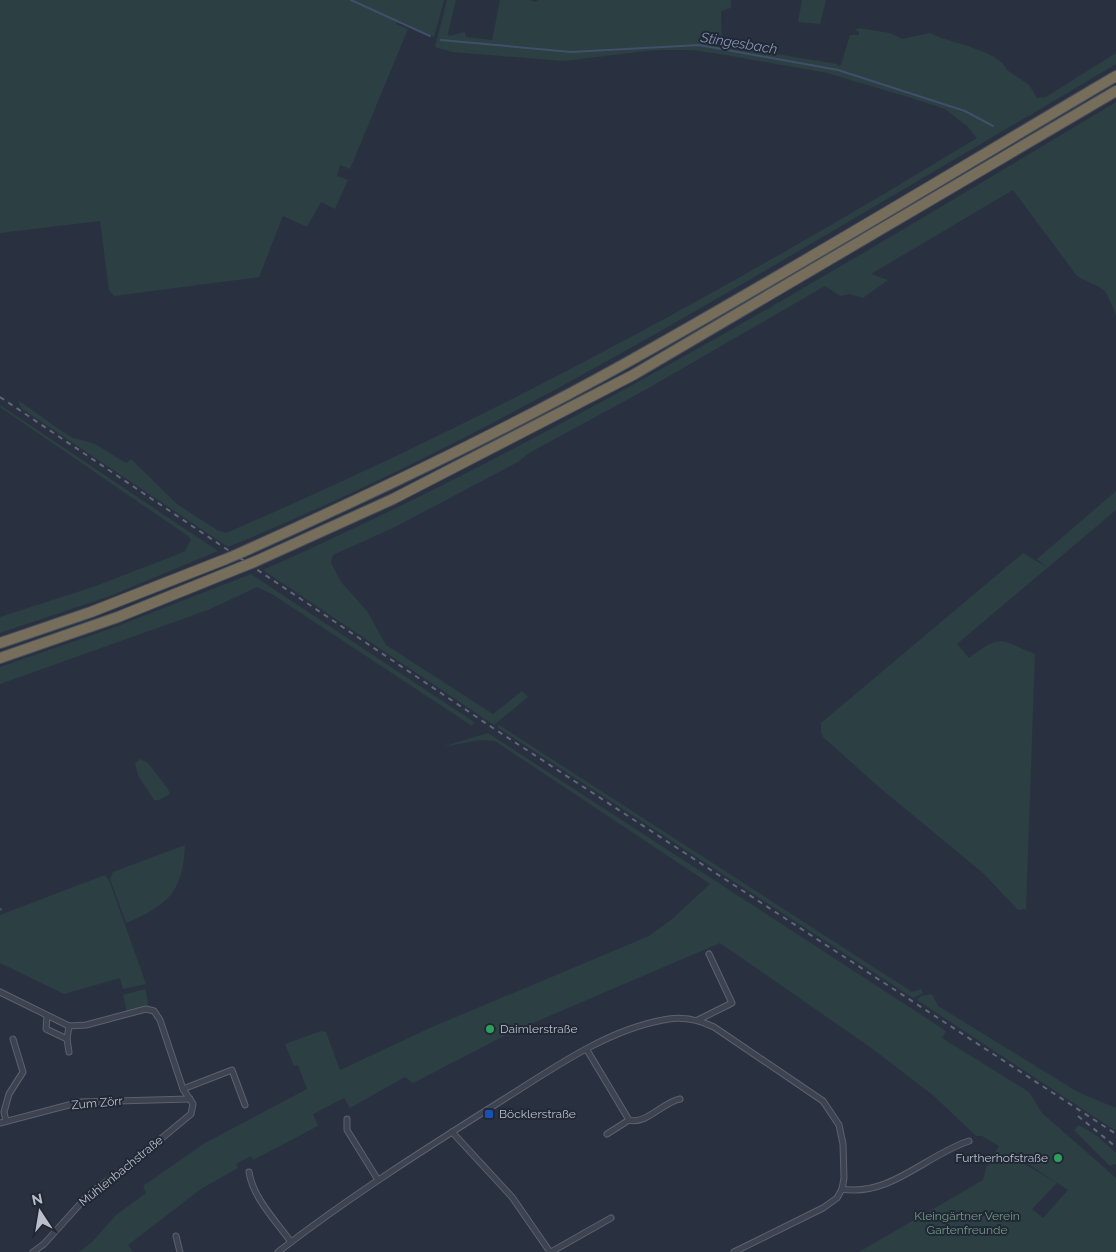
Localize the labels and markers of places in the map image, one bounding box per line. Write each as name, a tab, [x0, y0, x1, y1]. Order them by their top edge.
place label: Daimlerstraße	[500, 1022, 577, 1036]
marker: Daimlerstraße	[484, 1023, 496, 1035]
place label: Böcklerstraße	[499, 1107, 576, 1121]
marker: Böcklerstraße	[483, 1108, 495, 1120]
place label: Furtherhofstraße	[956, 1151, 1048, 1165]
marker: Furtherhofstraße	[1052, 1152, 1064, 1164]

